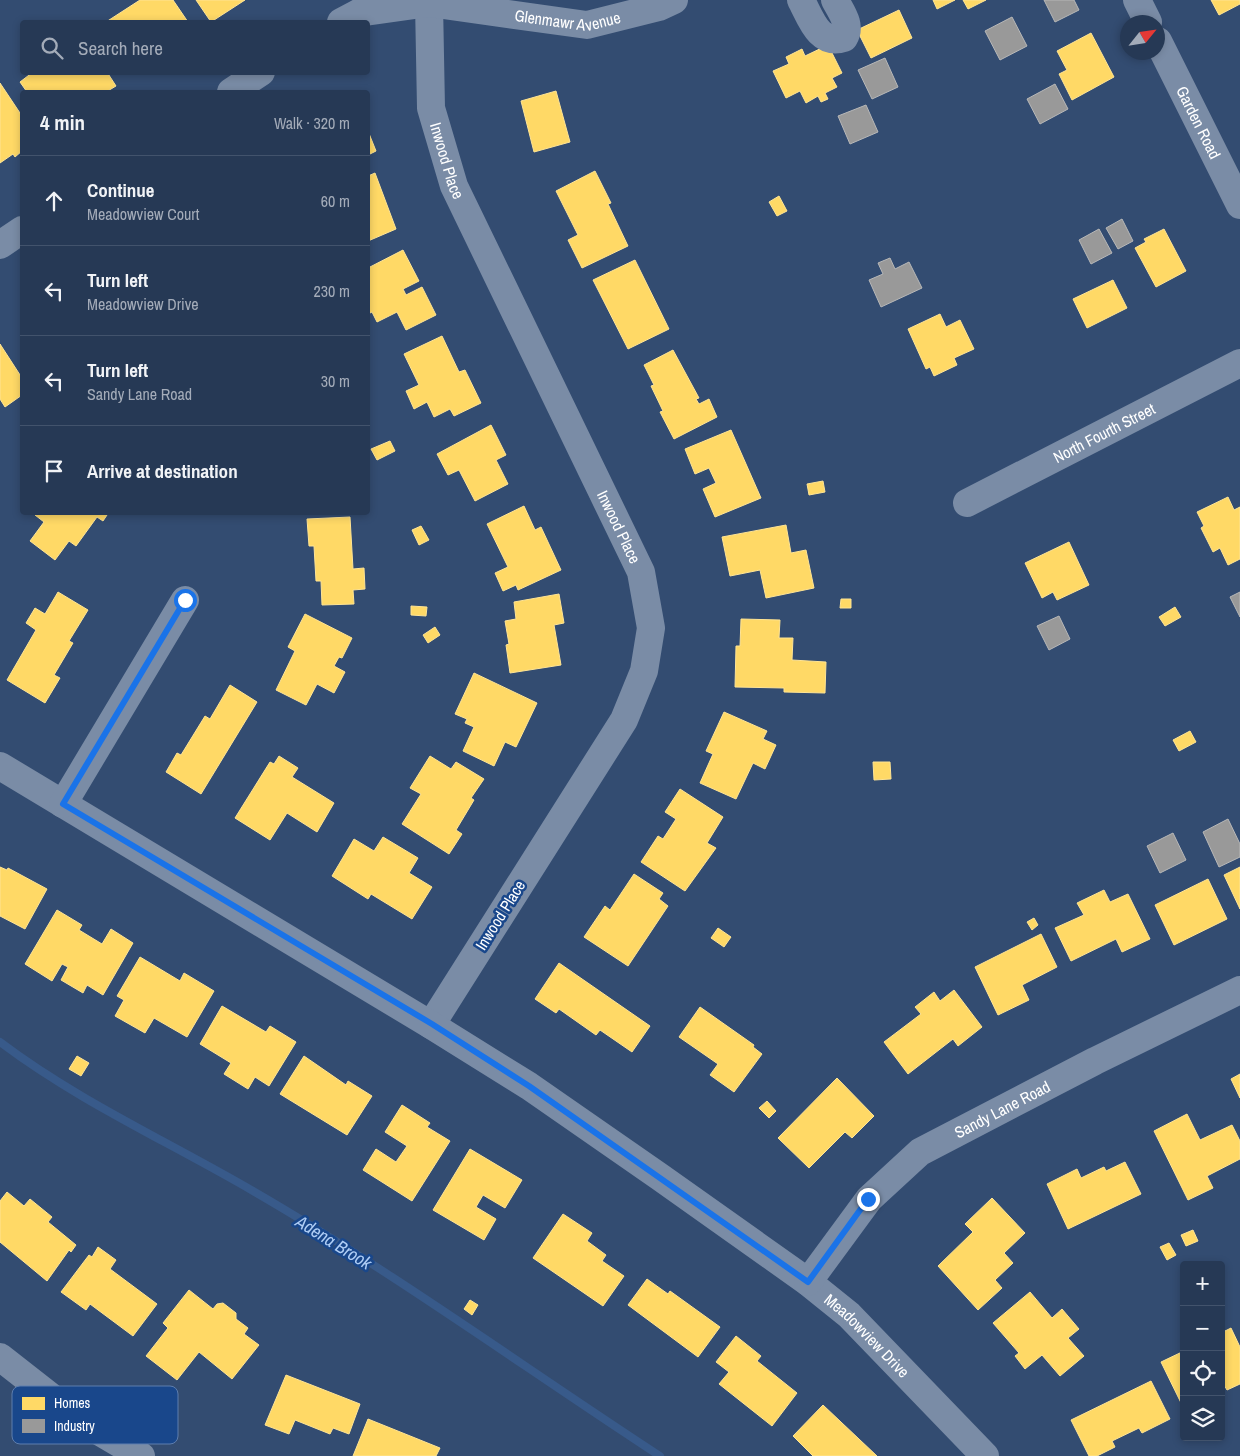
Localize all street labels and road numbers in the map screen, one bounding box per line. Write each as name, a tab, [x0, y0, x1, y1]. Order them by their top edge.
street label: Glenmawr Avenue	[513, 4, 623, 36]
street label: Garden Road	[1171, 82, 1226, 163]
street label: Inwood Place	[425, 120, 470, 203]
street label: North Fourth Street	[1049, 397, 1159, 468]
street label: Inwood Place	[592, 487, 646, 567]
street label: Inwood Place	[470, 876, 530, 954]
street label: Sandy Lane Road	[950, 1075, 1054, 1143]
street label: Meadowview Drive	[820, 1288, 915, 1382]

